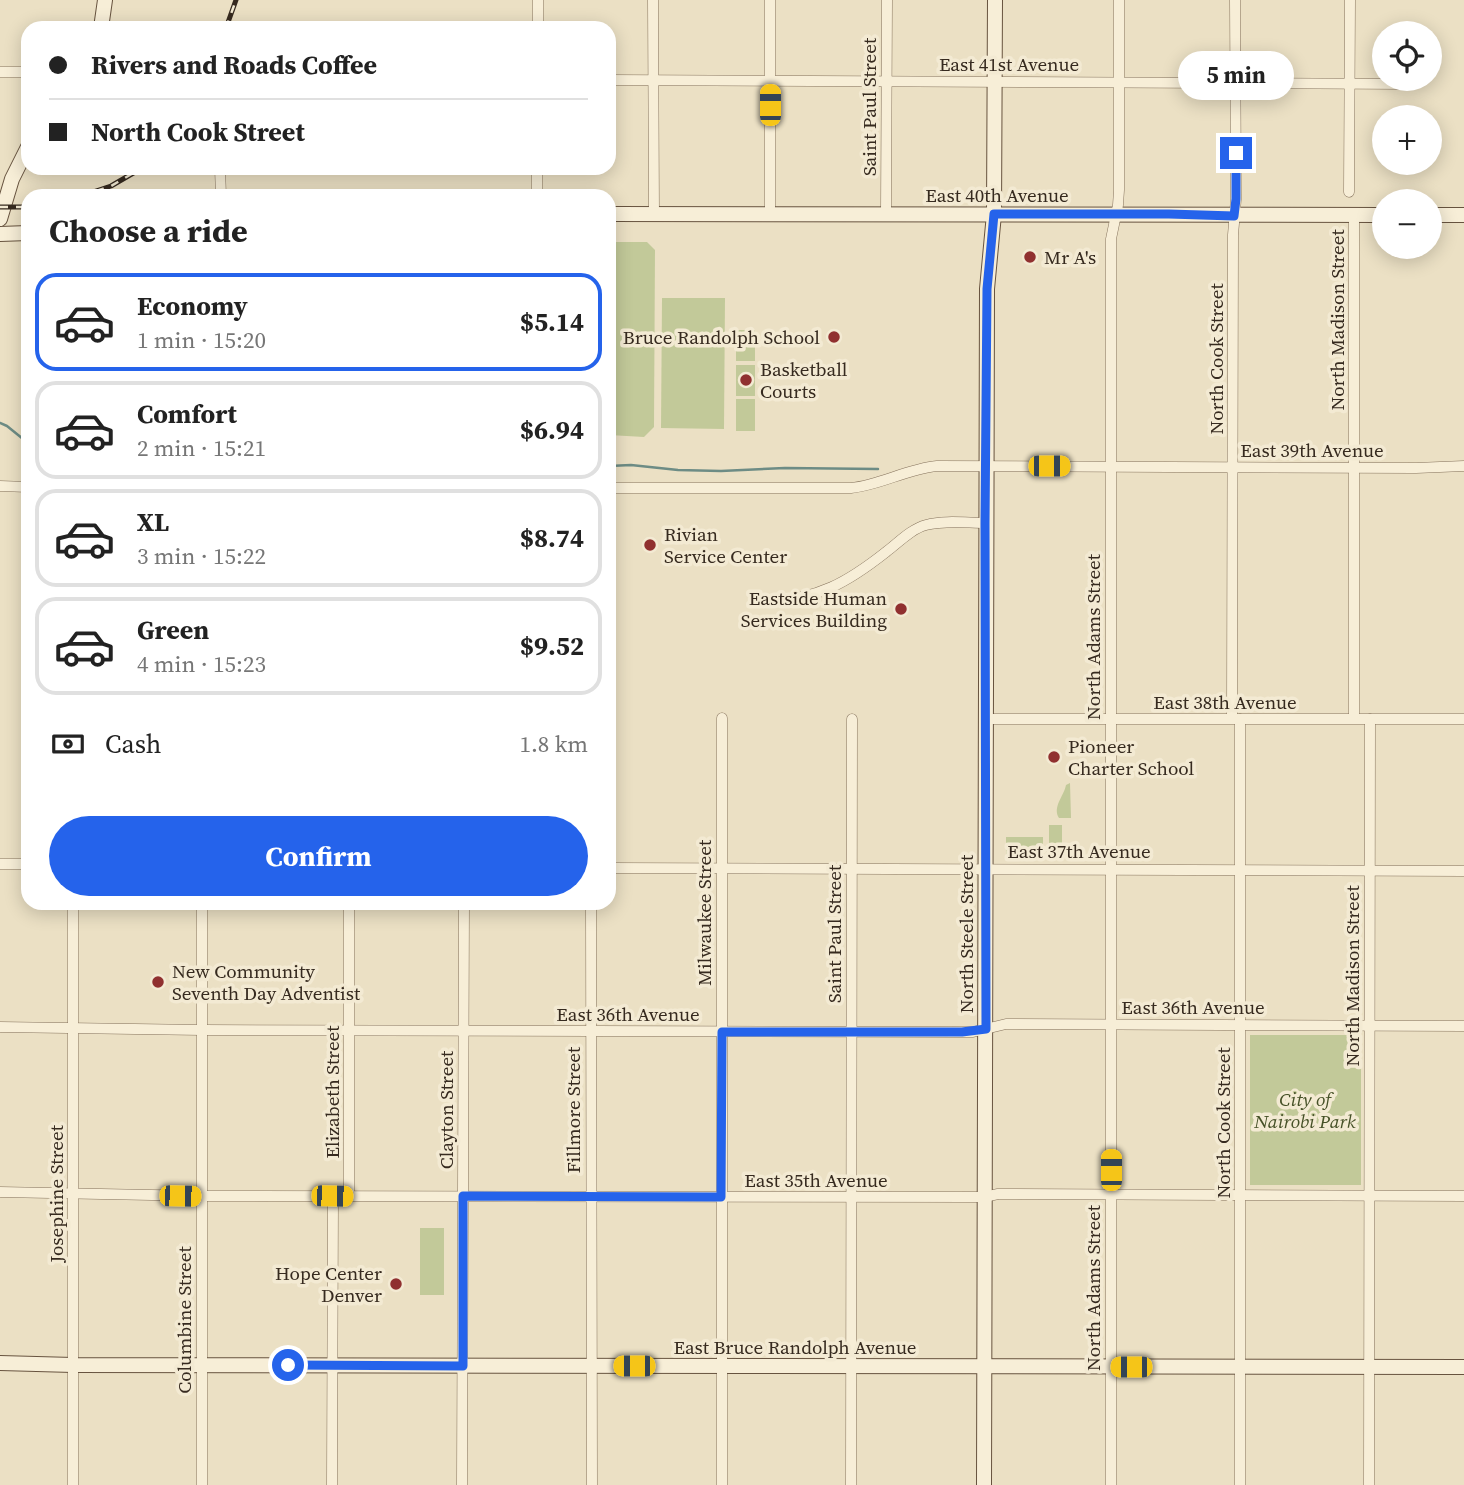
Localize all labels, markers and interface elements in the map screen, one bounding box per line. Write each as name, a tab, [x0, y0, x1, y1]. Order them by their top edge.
map controls	[1372, 21, 1442, 259]
button: locate	[1372, 21, 1442, 91]
street label: Saint Paul Street	[856, 37, 882, 176]
text: Rivers and Roads Coffee	[91, 47, 377, 83]
street label: East 41st Avenue	[939, 51, 1079, 77]
callout: 5 min	[1178, 52, 1294, 100]
text: 5 min	[1206, 59, 1266, 91]
car	[760, 84, 781, 126]
button: +	[1372, 105, 1442, 175]
text: North Cook Street	[91, 114, 305, 150]
route end	[1220, 137, 1252, 169]
street label: East 40th Avenue	[925, 182, 1069, 208]
button: −	[1372, 189, 1442, 259]
text: Choose a ride	[49, 209, 248, 253]
street label: North Madison Street	[1324, 229, 1350, 411]
place label: Mr A's	[1044, 244, 1096, 270]
marker: Mr A's	[1022, 249, 1038, 265]
street label: North Cook Street	[1203, 283, 1229, 435]
text: Economy	[137, 288, 248, 324]
icon: car	[53, 291, 116, 354]
text: $5.14	[520, 304, 584, 340]
text: 1 min · 15:20	[137, 324, 266, 356]
place label: Bruce Randolph School	[623, 324, 820, 350]
marker: Bruce Randolph School	[826, 329, 842, 345]
place label: Basketball Courts	[760, 356, 848, 404]
marker: Basketball Courts	[738, 372, 754, 388]
text: Comfort	[137, 396, 237, 432]
icon: car	[53, 399, 116, 462]
text: $6.94	[520, 412, 584, 448]
text: 2 min · 15:21	[137, 432, 266, 464]
street label: East 39th Avenue	[1240, 437, 1384, 463]
car	[1029, 456, 1071, 477]
text: XL	[137, 504, 169, 540]
icon: car	[53, 507, 116, 570]
text: $8.74	[520, 520, 584, 556]
place label: Rivian Service Center	[664, 521, 787, 569]
marker: Rivian Service Center	[642, 537, 658, 553]
text: 3 min · 15:22	[137, 540, 266, 572]
street label: North Adams Street	[1080, 553, 1106, 720]
place label: Eastside Human Services Building	[741, 585, 887, 633]
marker: Eastside Human Services Building	[893, 601, 909, 617]
text: Green	[137, 612, 209, 648]
icon: car	[53, 615, 116, 678]
text: $9.52	[520, 628, 584, 664]
text: 4 min · 15:23	[137, 648, 266, 680]
street label: East 38th Avenue	[1153, 689, 1297, 715]
icon: cash	[49, 725, 87, 763]
text: Cash	[105, 726, 161, 762]
text: 1.8 km	[519, 728, 588, 760]
place label: Pioneer Charter School	[1068, 733, 1195, 781]
marker: Pioneer Charter School	[1046, 749, 1062, 765]
button: Confirm	[49, 816, 588, 896]
street label: East 37th Avenue	[1007, 838, 1151, 864]
street label: Milwaukee Street	[691, 839, 717, 986]
street label: North Steele Street	[953, 854, 979, 1013]
street label: Saint Paul Street	[821, 864, 847, 1003]
street label: North Madison Street	[1339, 885, 1365, 1067]
place label: New Community Seventh Day Adventist	[172, 958, 361, 1006]
marker: New Community Seventh Day Adventist	[150, 974, 166, 990]
street label: East 36th Avenue	[1121, 994, 1265, 1020]
street label: East 36th Avenue	[556, 1001, 700, 1027]
street label: Elizabeth Street	[319, 1025, 345, 1158]
street label: Fillmore Street	[560, 1046, 586, 1173]
street label: North Cook Street	[1210, 1047, 1236, 1199]
street label: Clayton Street	[433, 1050, 459, 1169]
park label: City of Nairobi Park	[1253, 1086, 1356, 1134]
street label: Josephine Street	[43, 1124, 69, 1264]
car	[1101, 1149, 1122, 1191]
street label: East 35th Avenue	[744, 1167, 888, 1193]
car	[159, 1185, 202, 1207]
car	[311, 1185, 354, 1207]
street label: North Adams Street	[1080, 1204, 1106, 1371]
street label: Columbine Street	[171, 1246, 197, 1394]
place label: Hope Center Denver	[275, 1260, 382, 1308]
marker: Hope Center Denver	[388, 1276, 404, 1292]
street label: East Bruce Randolph Avenue	[673, 1334, 917, 1360]
route start	[272, 1349, 304, 1381]
car	[614, 1356, 656, 1377]
car	[1111, 1357, 1153, 1378]

